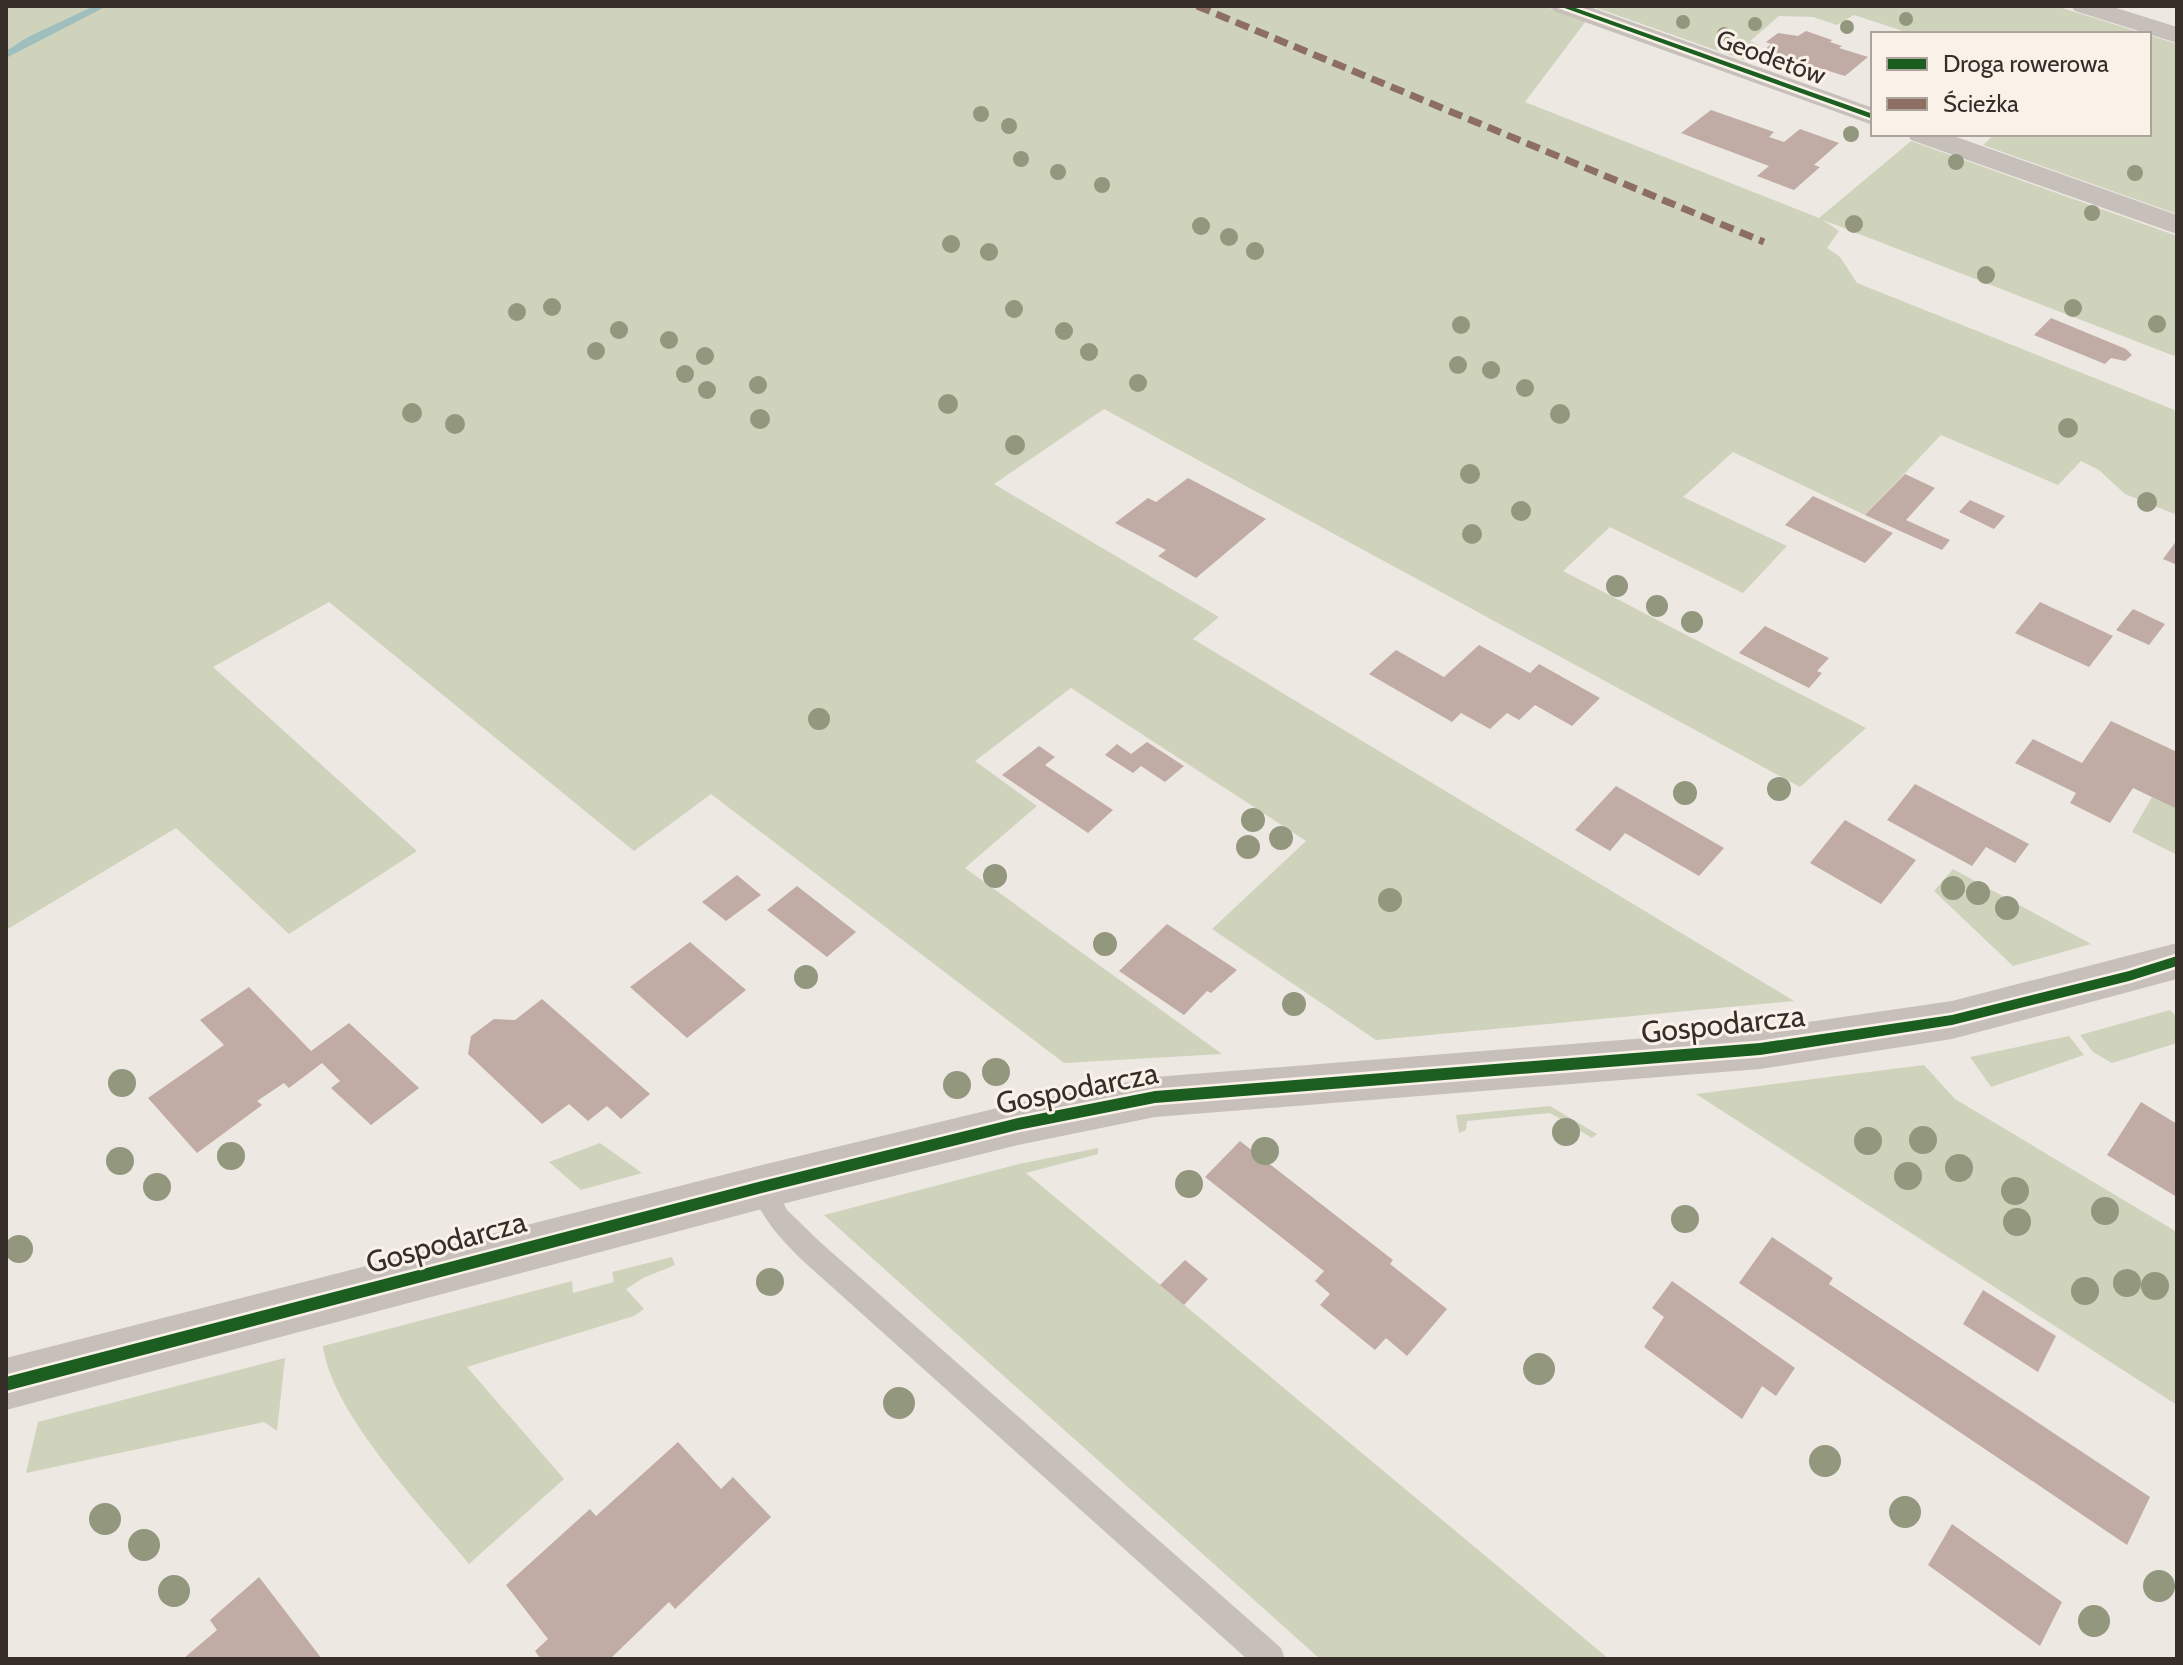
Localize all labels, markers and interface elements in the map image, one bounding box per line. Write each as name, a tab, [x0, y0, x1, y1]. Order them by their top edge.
street label: Geodetów	[1712, 22, 1830, 92]
legend	[1871, 32, 2151, 136]
text: Droga rowerowa	[1943, 49, 2109, 78]
text: Ścieżka	[1943, 89, 2019, 118]
street label: Gospodarcza	[1639, 997, 1807, 1051]
street label: Gospodarcza	[993, 1054, 1162, 1122]
street label: Gospodarcza	[362, 1203, 531, 1281]

